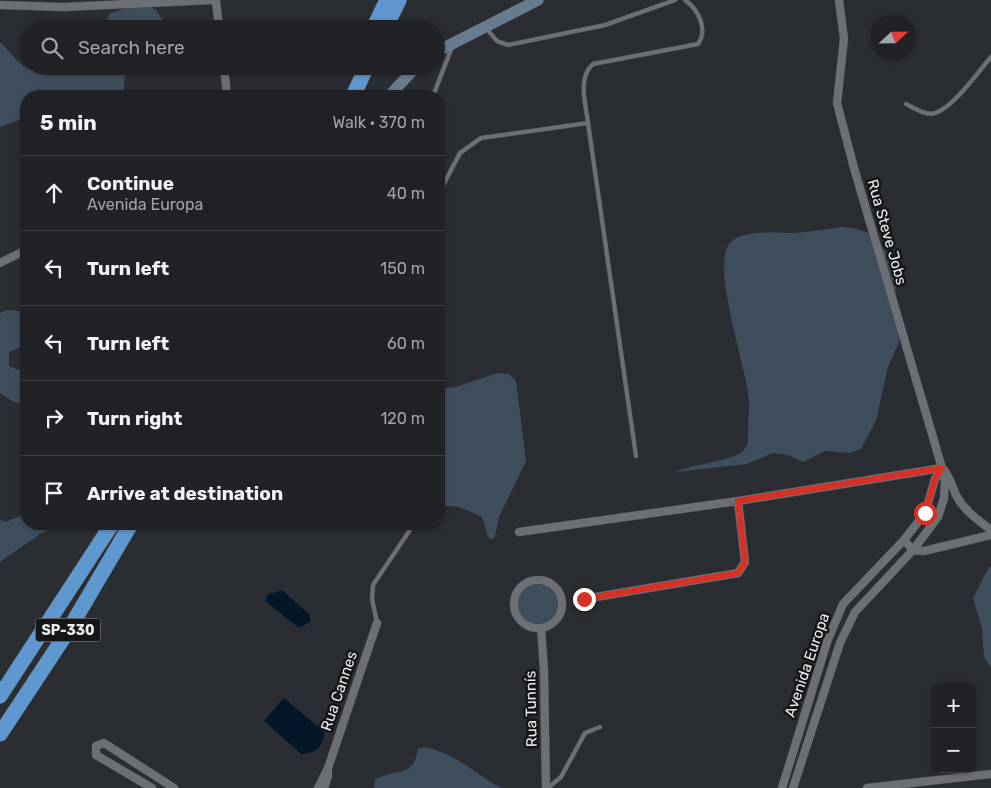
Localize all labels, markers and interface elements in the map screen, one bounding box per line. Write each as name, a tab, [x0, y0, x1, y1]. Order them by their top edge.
north arrow	[871, 15, 916, 60]
search box	[20, 20, 445, 75]
icon: search	[38, 34, 66, 62]
text: Search here	[78, 36, 185, 59]
text: 5 min	[40, 110, 97, 135]
text: Walk · 370 m	[332, 113, 425, 132]
text: Continue	[87, 172, 174, 195]
street label: Rua Steve Jobs	[863, 177, 911, 287]
icon: ahead	[40, 179, 68, 207]
text: 40 m	[387, 184, 425, 203]
text: Avenida Europa	[87, 195, 203, 214]
icon: left	[40, 254, 68, 282]
text: Turn left	[87, 257, 169, 280]
text: 150 m	[380, 259, 425, 278]
icon: left	[40, 329, 68, 357]
text: Turn left	[87, 332, 169, 355]
text: 60 m	[387, 334, 425, 353]
icon: right	[40, 404, 68, 432]
text: Turn right	[87, 407, 182, 430]
text: 120 m	[380, 409, 425, 428]
icon: arrive	[40, 479, 68, 507]
text: Arrive at destination	[87, 482, 283, 505]
route start	[914, 502, 937, 525]
route end	[573, 588, 596, 611]
street label: Avenida Europa	[781, 611, 833, 719]
road number: SP-330	[36, 618, 100, 642]
street label: Rua Cannes	[317, 648, 361, 733]
street label: Rua Tunnís	[521, 670, 541, 747]
map controls	[931, 683, 976, 773]
button: +	[931, 683, 976, 728]
button: −	[931, 728, 976, 773]

